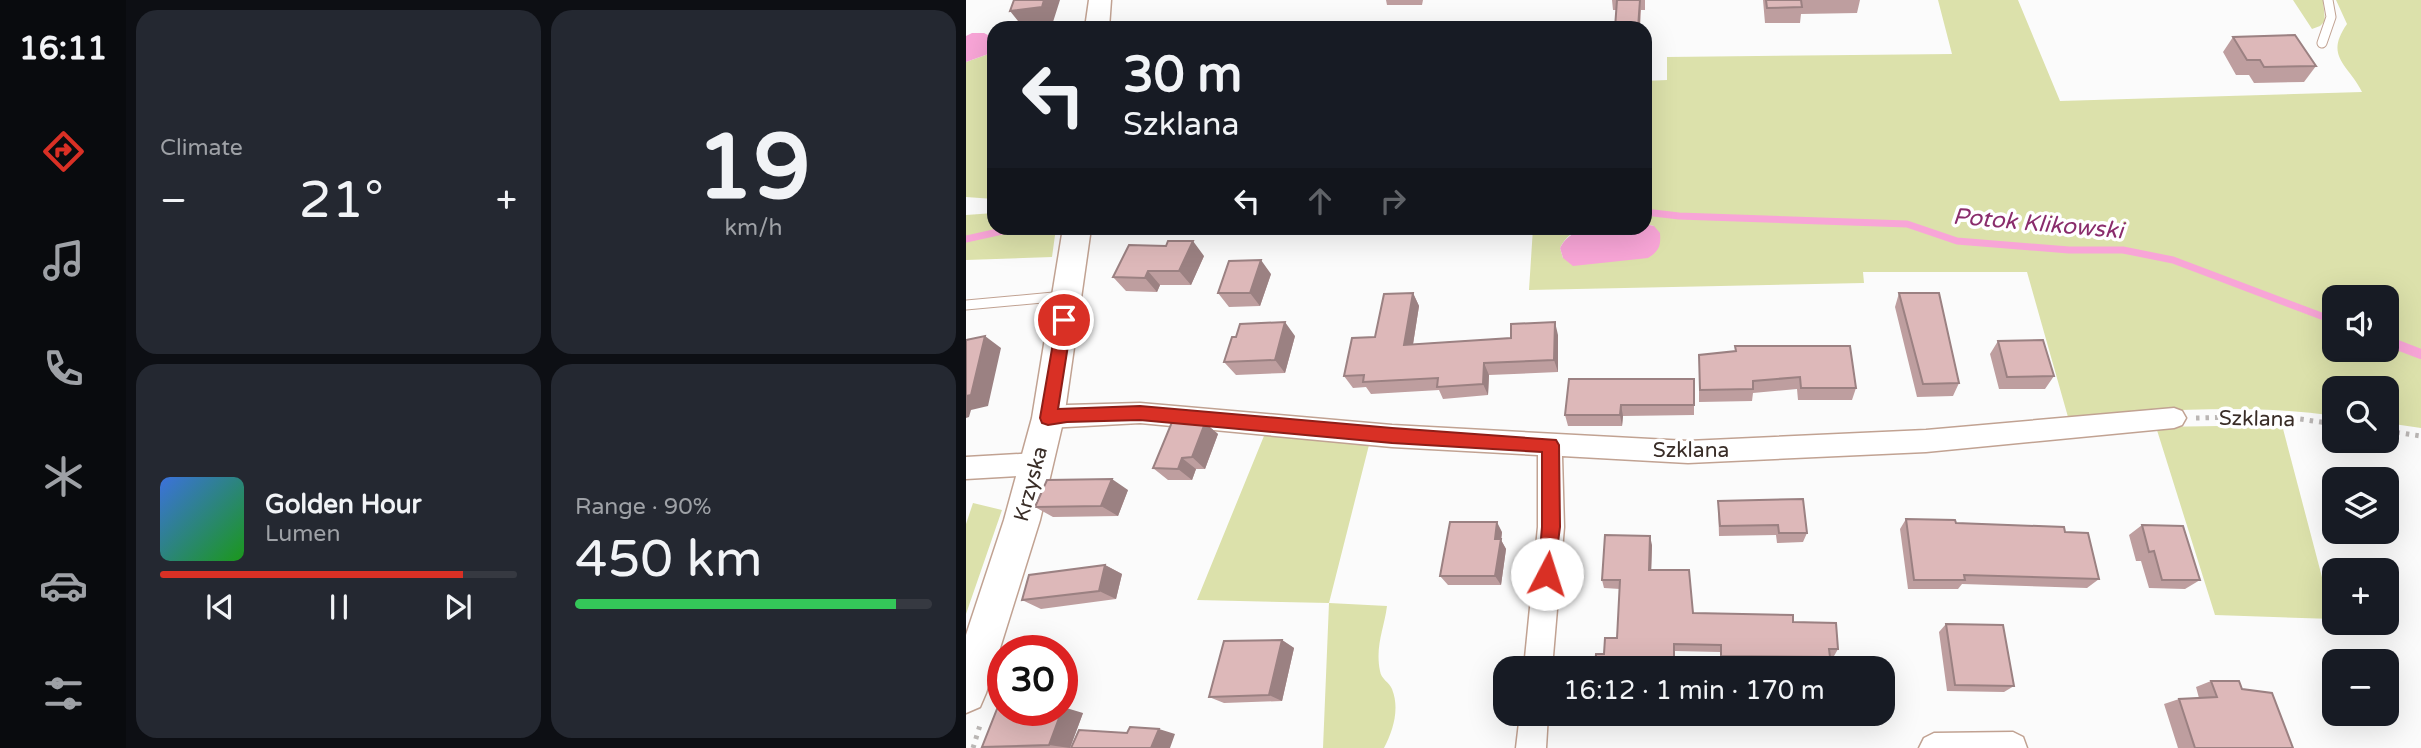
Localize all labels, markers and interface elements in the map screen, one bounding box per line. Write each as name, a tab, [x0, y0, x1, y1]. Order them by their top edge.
text: 16:11	[19, 30, 107, 68]
text: 30 m	[1123, 46, 1242, 105]
icon: left	[1008, 49, 1099, 140]
text: Szklana	[1123, 106, 1240, 144]
text: 19	[696, 113, 811, 223]
icon: directions	[39, 127, 88, 176]
text: Climate	[160, 134, 243, 162]
text: 21°	[299, 169, 384, 232]
text: −	[160, 178, 187, 224]
text: +	[496, 178, 517, 224]
icon: left	[1228, 182, 1266, 220]
icon: ahead	[1301, 182, 1339, 220]
icon: right	[1374, 182, 1412, 220]
water label: Potok Klikowski	[1952, 203, 2127, 246]
text: km/h	[725, 214, 782, 242]
icon: music	[39, 236, 88, 285]
map controls	[2322, 285, 2399, 726]
button: sound	[2322, 285, 2399, 362]
pin	[1034, 290, 1094, 350]
icon: arrive	[1045, 301, 1083, 339]
icon: phone	[39, 344, 88, 393]
button: search	[2322, 376, 2399, 453]
street label: Szklana	[2219, 406, 2295, 432]
street label: Szklana	[1653, 438, 1729, 463]
street label: Krzyska	[1009, 444, 1053, 524]
icon: climate	[39, 452, 88, 501]
button: layers	[2322, 467, 2399, 544]
text: Golden Hour	[265, 489, 422, 520]
text: Range · 90%	[575, 493, 711, 521]
text: Lumen	[265, 520, 340, 548]
text: 450 km	[575, 528, 763, 591]
position arrow	[1510, 537, 1584, 611]
button: +	[2322, 558, 2399, 635]
icon: car	[39, 561, 88, 610]
icon: previous	[201, 588, 239, 626]
icon: pause	[320, 588, 358, 626]
icon: next	[439, 588, 477, 626]
speed limit sign: 30	[987, 635, 1078, 726]
button: −	[2322, 649, 2399, 726]
icon: filters	[39, 669, 88, 718]
text: 16:12 · 1 min · 170 m	[1563, 675, 1825, 706]

